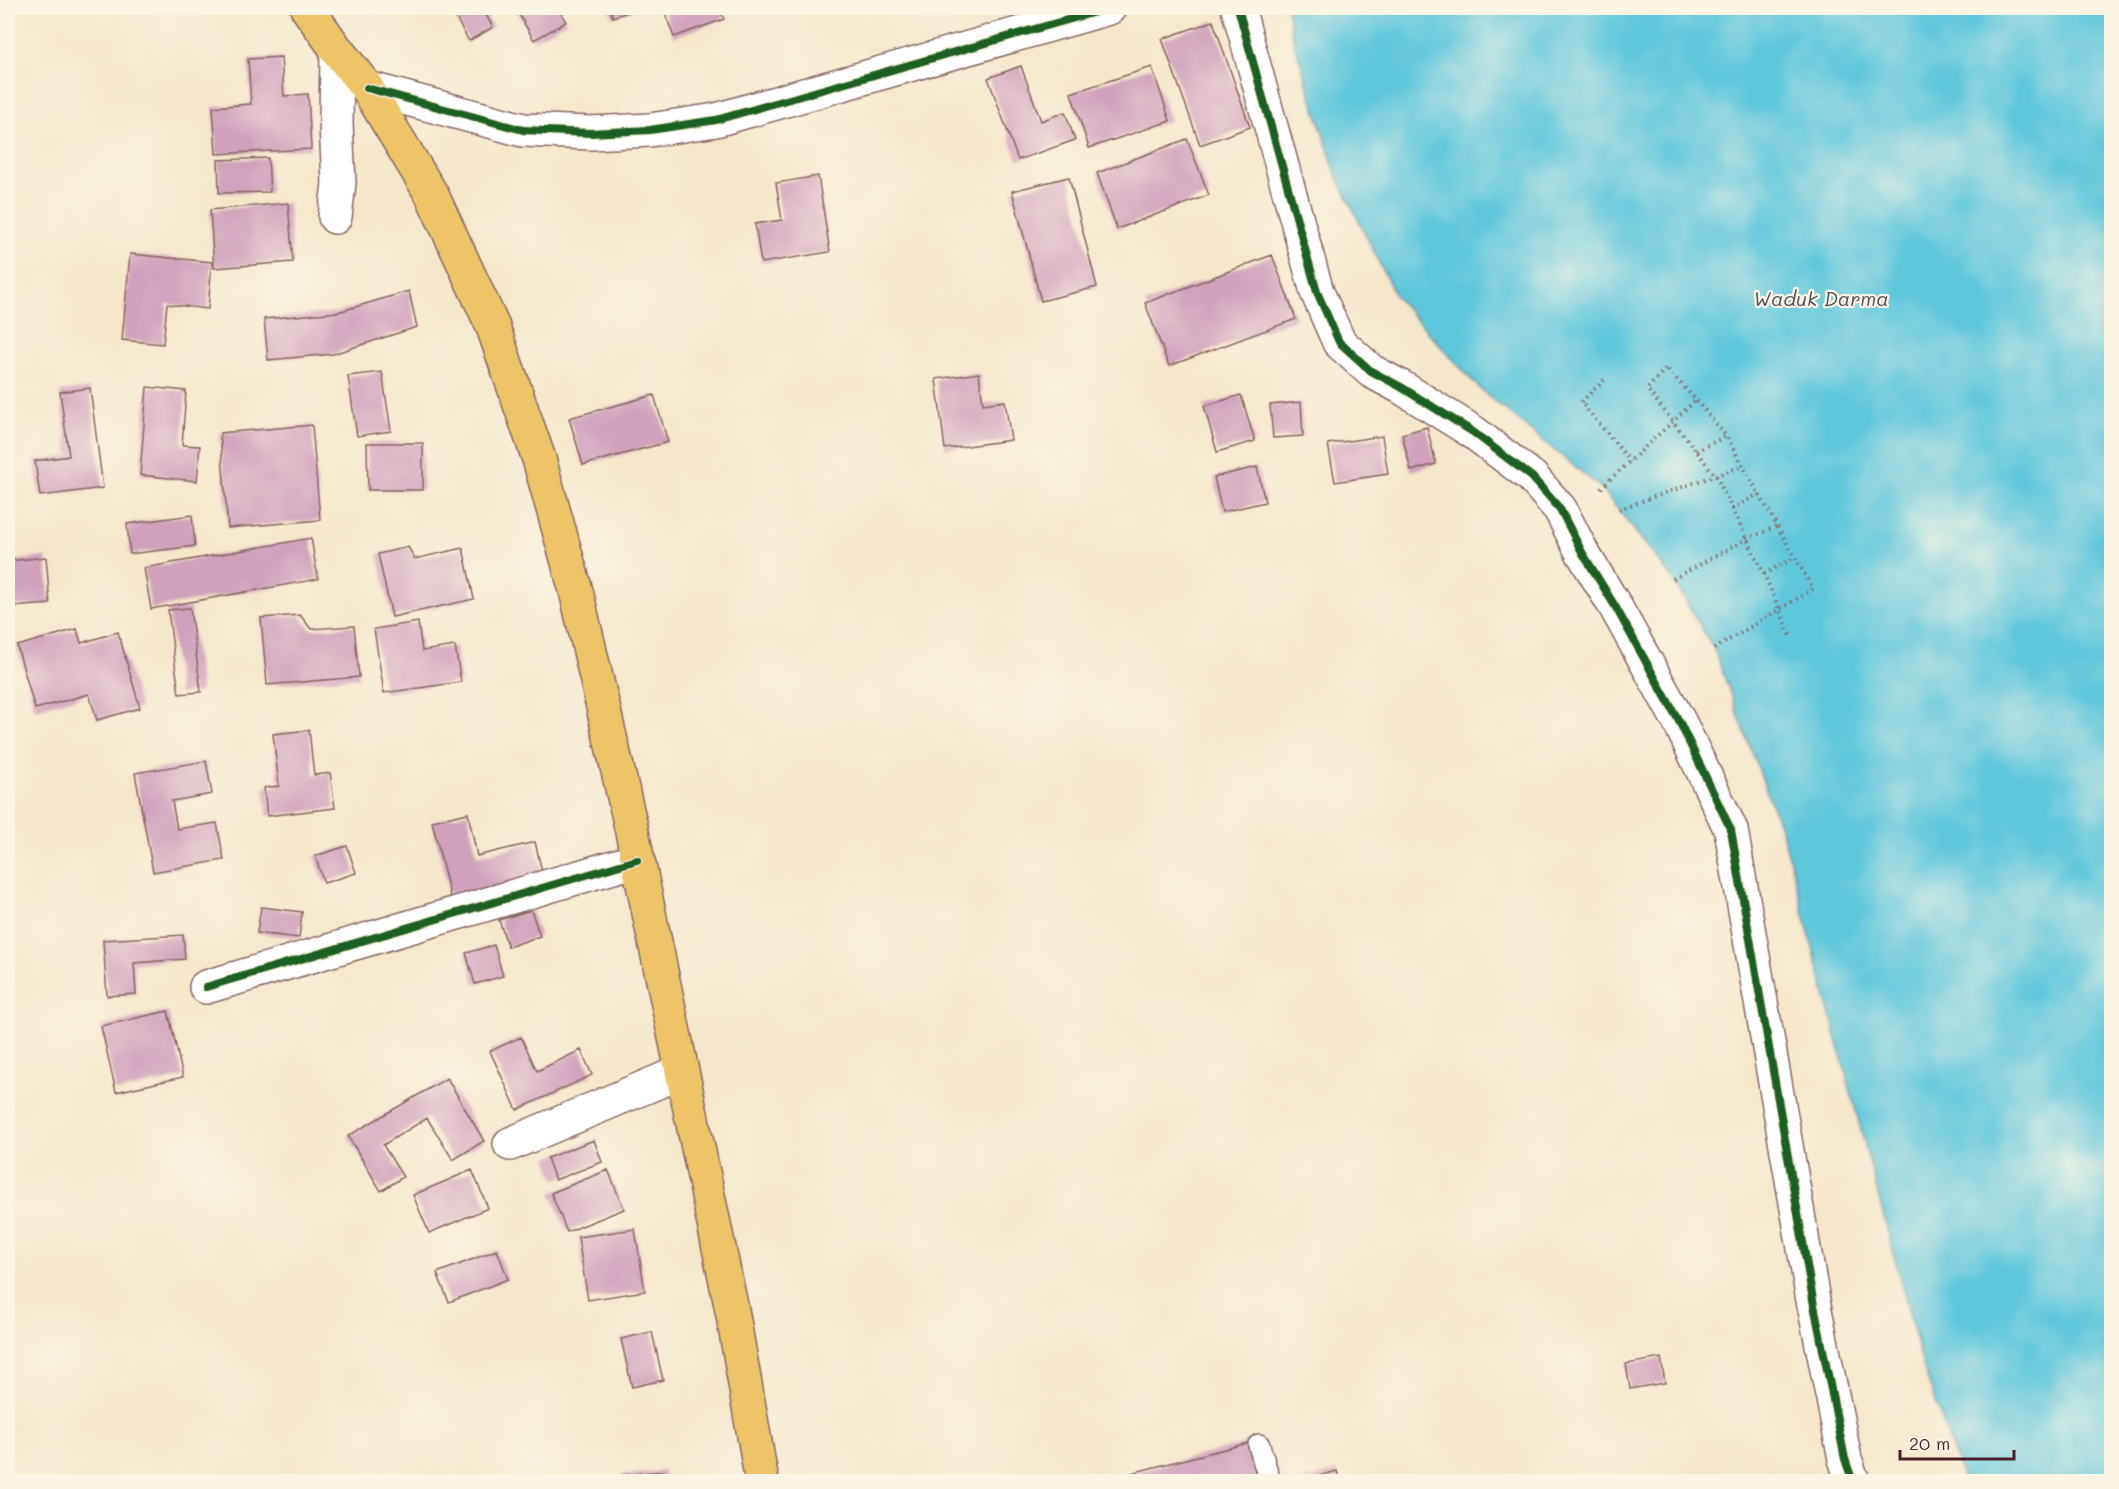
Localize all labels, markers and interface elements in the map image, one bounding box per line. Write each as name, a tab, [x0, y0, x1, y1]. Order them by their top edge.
water label: Waduk Darma	[1753, 285, 1889, 311]
scale bar	[1900, 1423, 2014, 1461]
text: 20 m	[1909, 1431, 1950, 1455]

